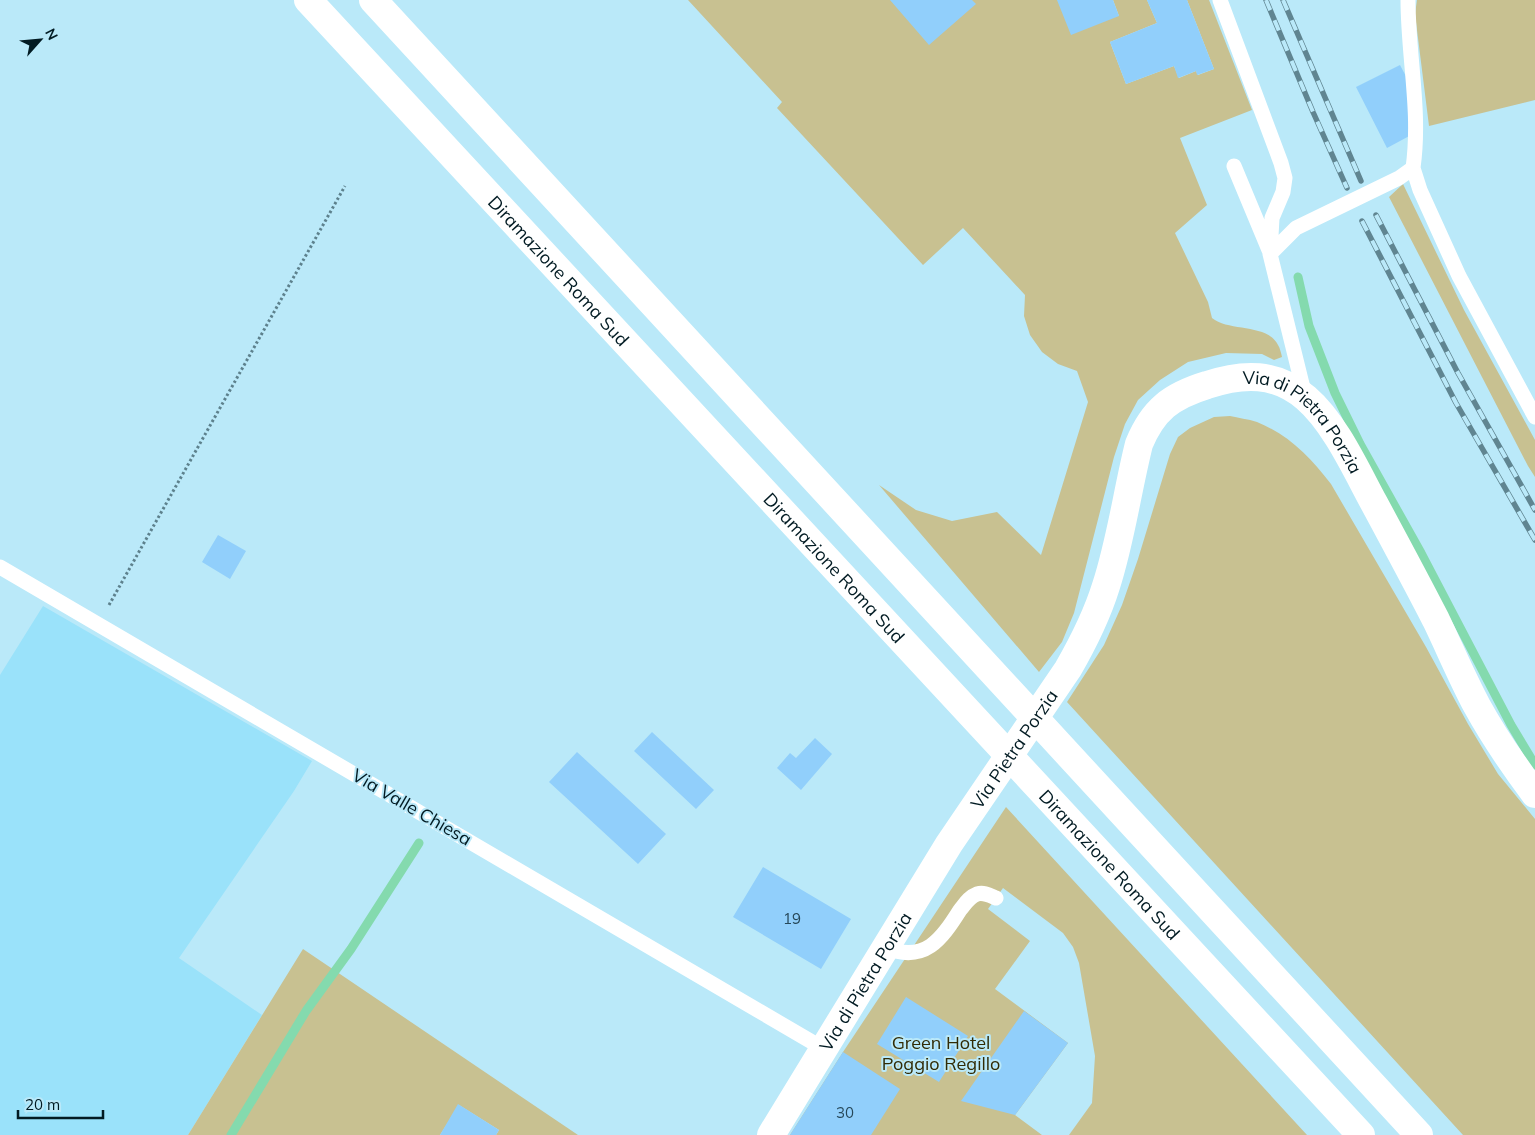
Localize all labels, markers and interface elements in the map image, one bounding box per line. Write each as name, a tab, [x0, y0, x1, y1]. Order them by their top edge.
north arrow	[15, 15, 65, 65]
text: N	[41, 25, 62, 43]
street label: Diramazione Roma Sud	[484, 191, 634, 351]
street label: Via di Pietra Porzia	[1243, 365, 1368, 477]
street label: Diramazione Roma Sud	[759, 487, 910, 647]
street label: Via Pietra Porzia	[965, 685, 1062, 813]
street label: Via Valle Chiesa	[348, 763, 476, 851]
street label: Diramazione Roma Sud	[1034, 784, 1185, 944]
street label: Via di Pietra Porzia	[814, 908, 916, 1055]
house number: 19	[783, 909, 801, 928]
park label: Green Hotel Poggio Regillo	[882, 1031, 1000, 1075]
scale bar	[18, 1088, 102, 1120]
text: 20 m	[25, 1095, 60, 1114]
house number: 30	[836, 1103, 854, 1122]

